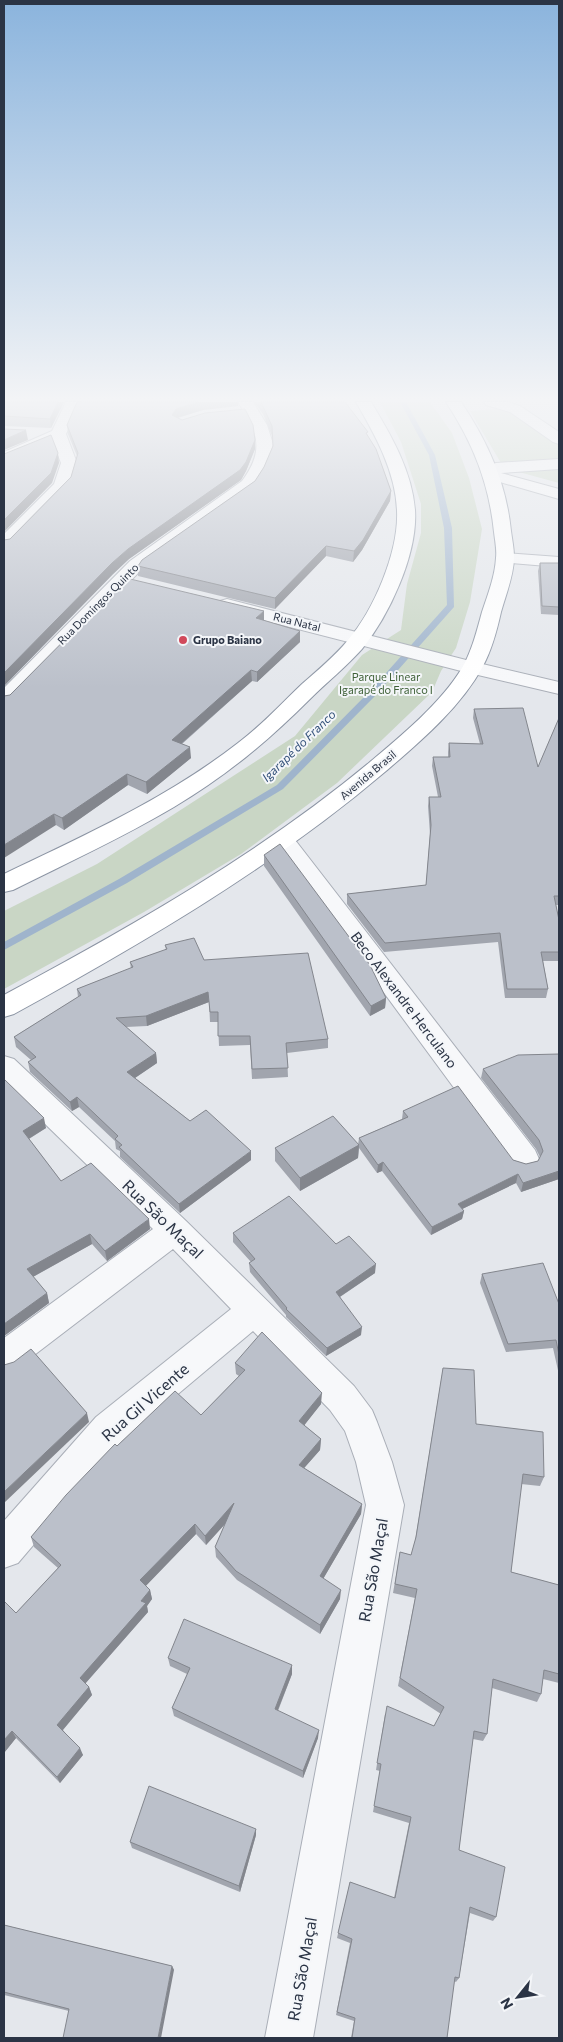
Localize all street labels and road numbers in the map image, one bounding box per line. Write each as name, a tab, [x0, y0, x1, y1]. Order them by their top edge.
street label: Rua Domingos Quinto	[54, 560, 141, 647]
street label: Rua Natal	[272, 609, 322, 634]
street label: Avenida Brasil	[337, 747, 398, 802]
street label: Beco Alexandre Herculano	[348, 928, 461, 1071]
street label: Rua São Maçal	[119, 1175, 208, 1262]
street label: Rua Gil Vicente	[97, 1359, 192, 1445]
street label: Rua São Maçal	[354, 1516, 391, 1623]
street label: Rua São Maçal	[283, 1915, 320, 2022]

